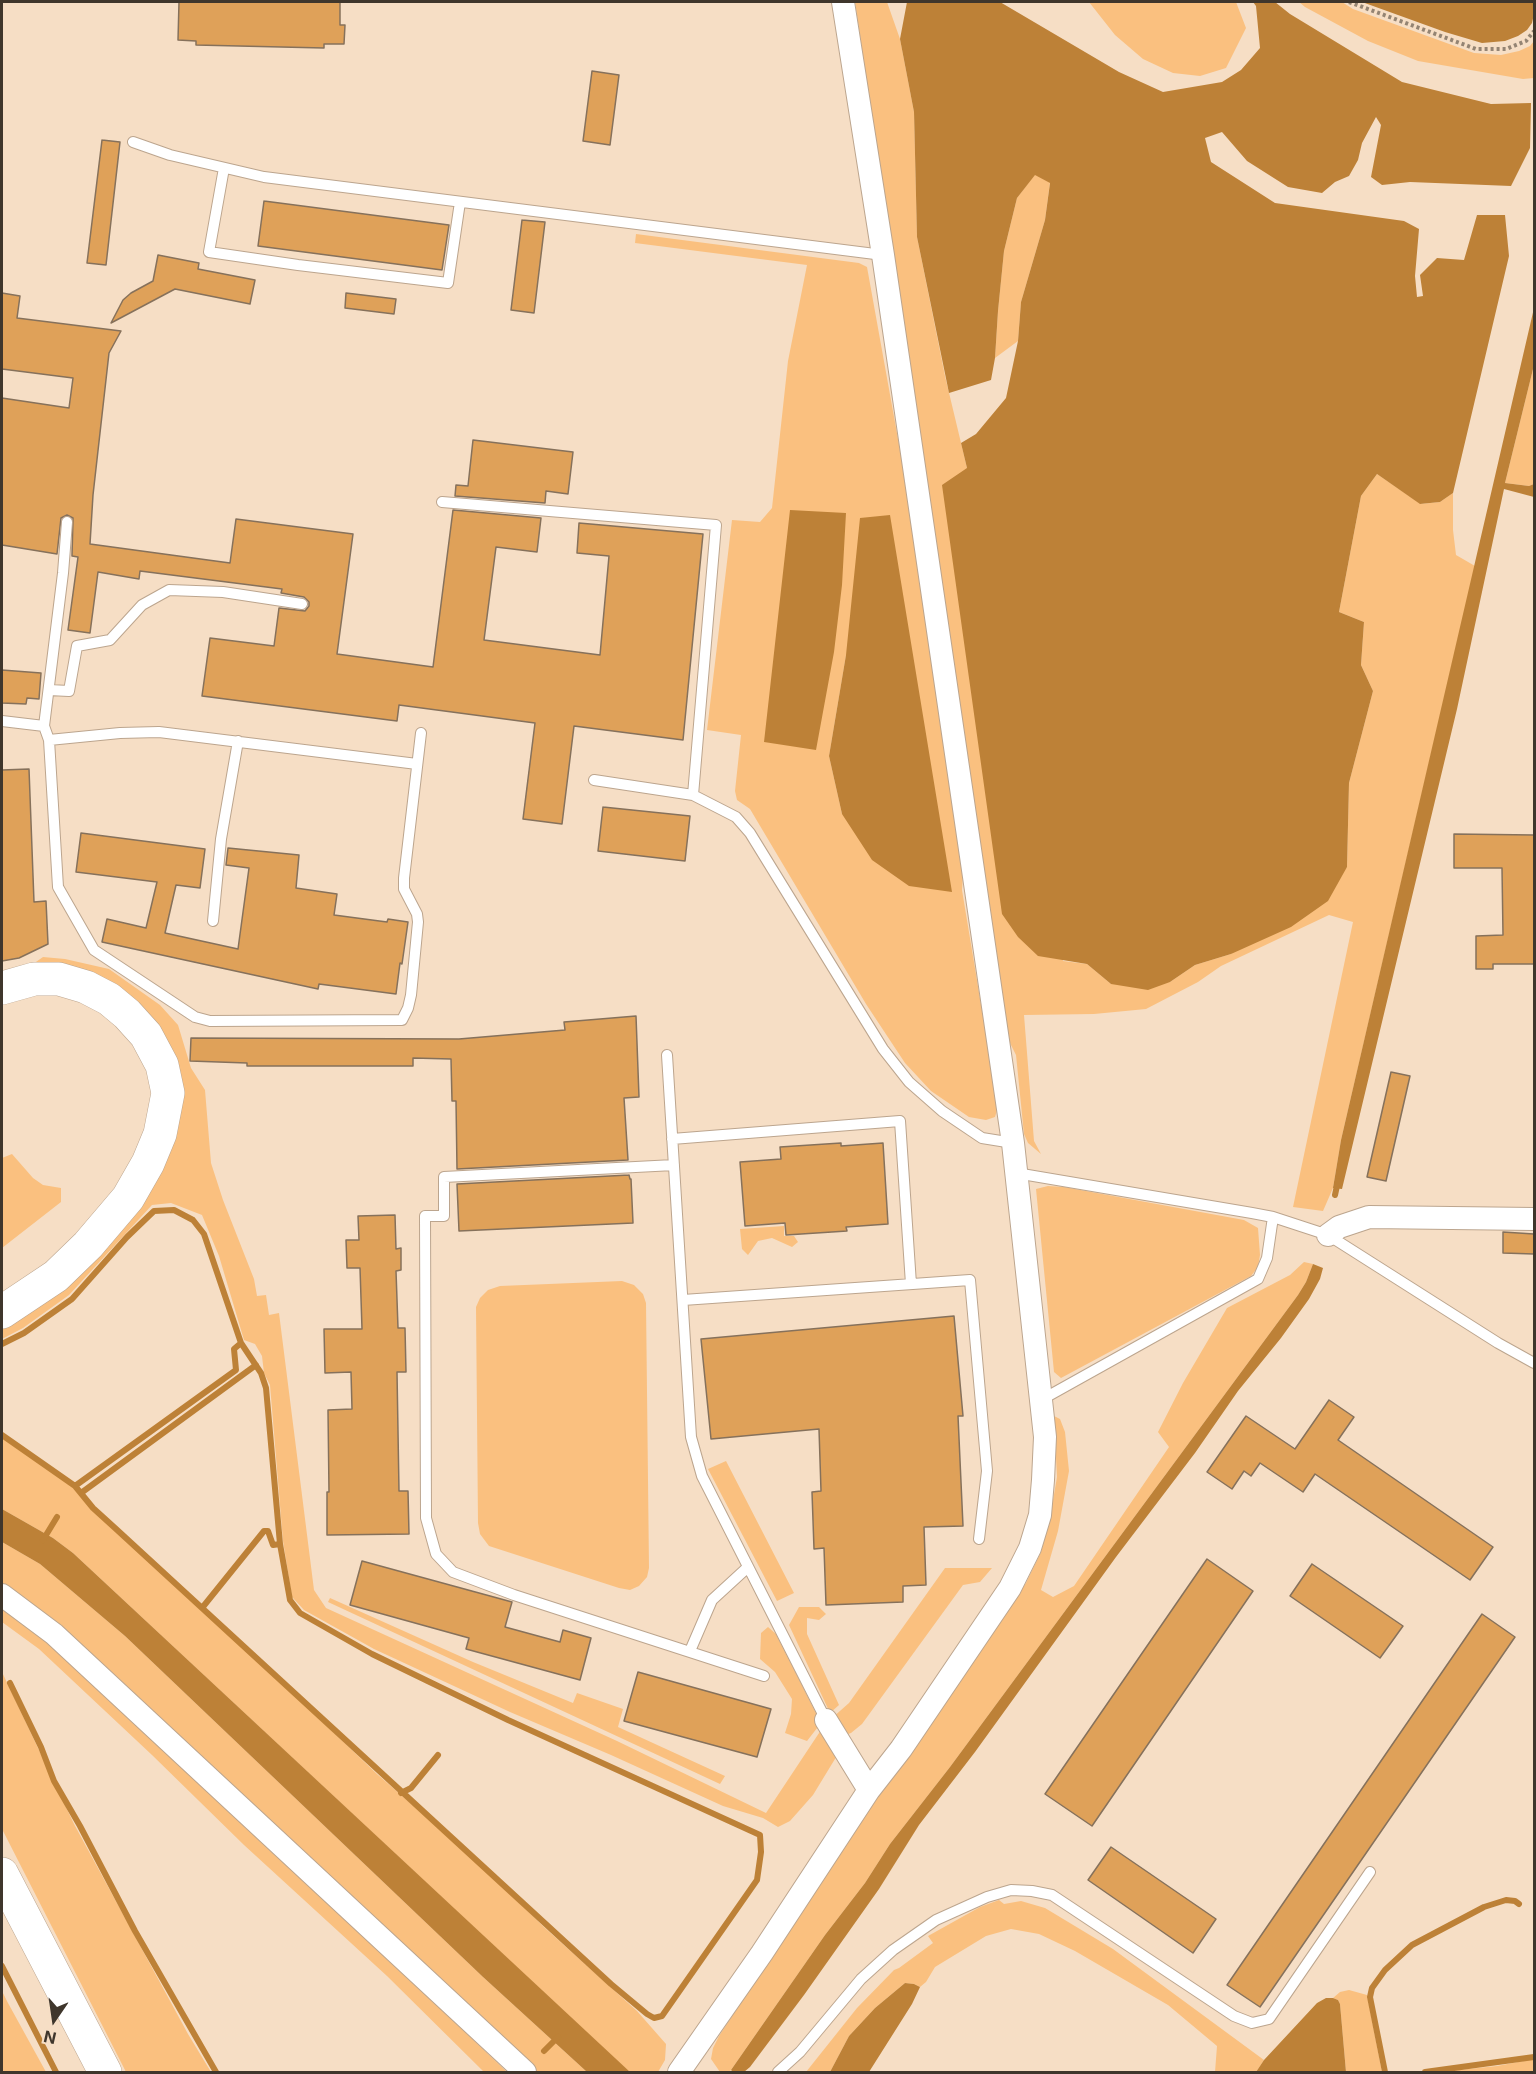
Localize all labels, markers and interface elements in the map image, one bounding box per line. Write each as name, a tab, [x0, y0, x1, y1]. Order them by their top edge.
north arrow	[24, 1990, 84, 2050]
text: N	[42, 2026, 58, 2049]

